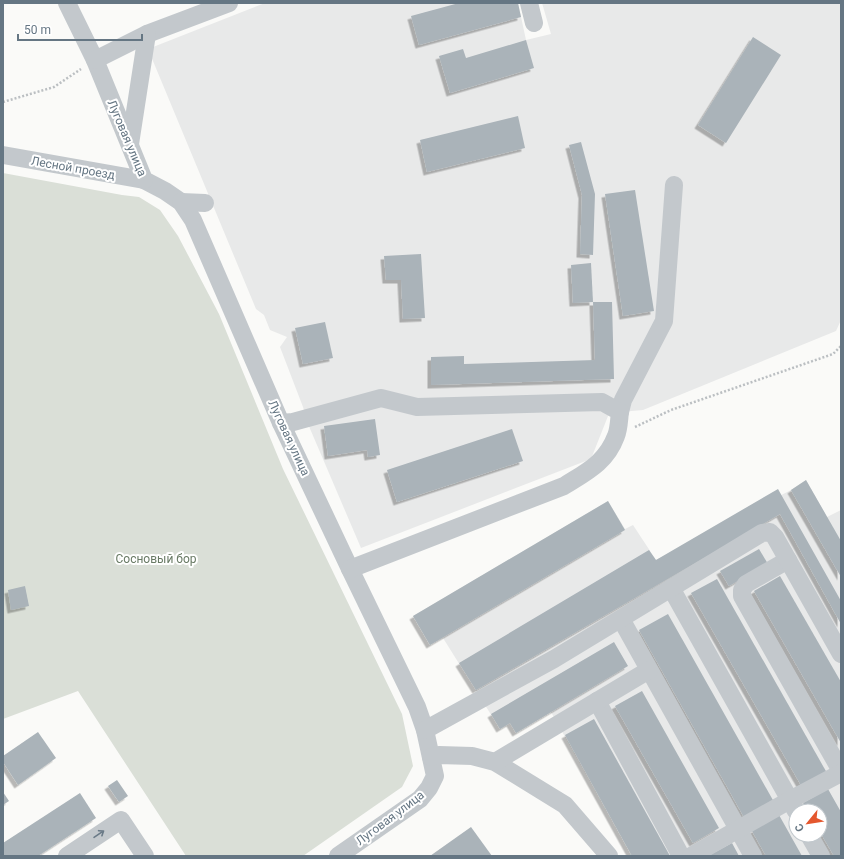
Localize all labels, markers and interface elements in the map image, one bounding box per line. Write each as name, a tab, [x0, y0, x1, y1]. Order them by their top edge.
scale bar	[18, 16, 142, 42]
text: 50 m	[24, 23, 51, 37]
street label: Луговая улица	[105, 98, 149, 178]
street label: Лесной проезд	[30, 154, 116, 182]
street label: Луговая улица	[265, 398, 313, 478]
park label: Сосновый бор	[116, 552, 197, 566]
street label: Луговая улица	[353, 788, 427, 848]
north arrow	[788, 803, 828, 843]
text: С	[792, 821, 807, 834]
one-way arrow	[93, 830, 105, 838]

